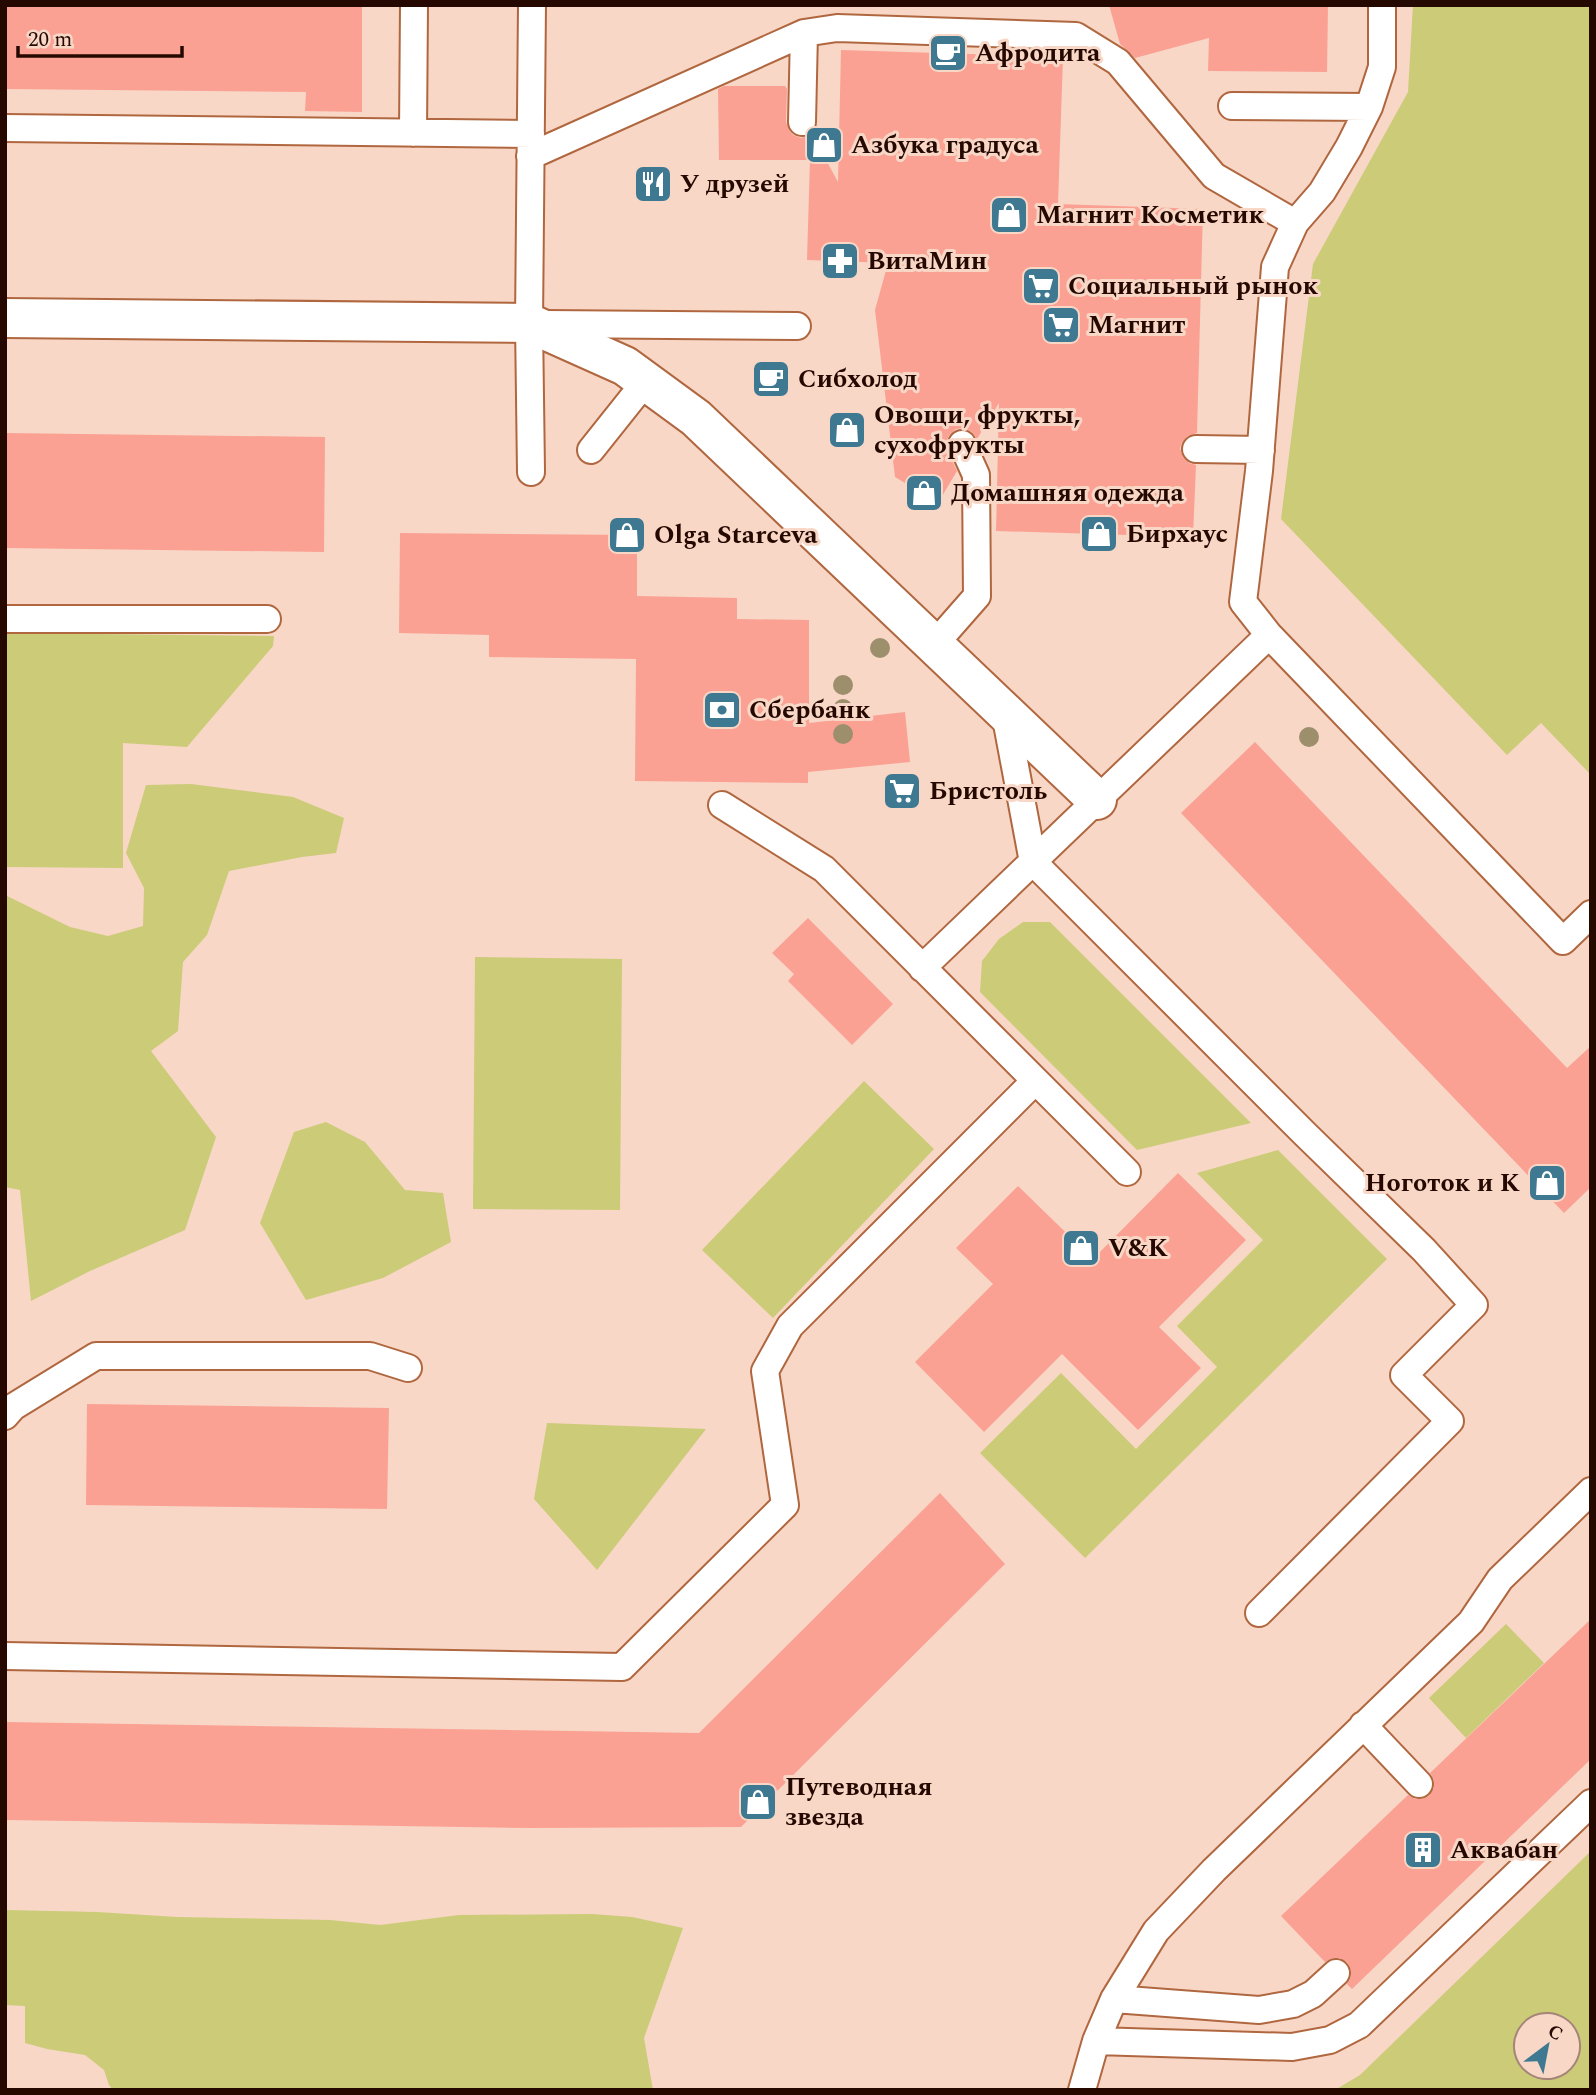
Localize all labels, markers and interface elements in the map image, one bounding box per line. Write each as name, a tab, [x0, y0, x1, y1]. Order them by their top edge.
scale bar	[18, 14, 182, 58]
text: 20 m	[28, 24, 72, 56]
cafe icon: Афродита	[927, 32, 969, 74]
place label: Афродита	[975, 33, 1101, 73]
shop icon: Азбука градуса	[803, 124, 845, 166]
place label: Азбука градуса	[851, 125, 1040, 165]
restaurant icon: У друзей	[632, 163, 674, 205]
place label: У друзей	[680, 164, 789, 204]
shop icon: Магнит Косметик	[988, 194, 1030, 236]
place label: Магнит Косметик	[1036, 195, 1265, 235]
pharmacy icon: ВитаМин	[819, 240, 861, 282]
place label: ВитаМин	[867, 241, 987, 281]
supermarket icon: Социальный рынок	[1020, 265, 1062, 307]
place label: Социальный рынок	[1068, 266, 1319, 306]
supermarket icon: Магнит	[1040, 304, 1082, 346]
place label: Магнит	[1088, 305, 1185, 345]
cafe icon: Сибхолод	[750, 358, 792, 400]
place label: Сибхолод	[798, 359, 917, 399]
place label: Овощи, фрукты, сухофрукты	[874, 395, 1081, 465]
shop icon: Овощи, фрукты, сухофрукты	[826, 409, 868, 451]
shop icon: Домашняя одежда	[903, 472, 945, 514]
place label: Домашняя одежда	[951, 473, 1184, 513]
shop icon: Бирхаус	[1078, 513, 1120, 555]
shop icon: Olga Starceva	[606, 514, 648, 556]
place label: Бирхаус	[1126, 514, 1228, 554]
place label: Olga Starceva	[654, 515, 818, 555]
bank icon: Сбербанк	[701, 689, 743, 731]
place label: Сбербанк	[749, 690, 871, 730]
supermarket icon: Бристоль	[881, 770, 923, 812]
place label: Бристоль	[929, 771, 1047, 811]
shop icon: Ноготок и К	[1526, 1162, 1568, 1204]
place label: Ноготок и К	[1365, 1163, 1520, 1203]
shop icon: V&K	[1060, 1227, 1102, 1269]
place label: V&K	[1108, 1228, 1168, 1268]
place label: Путеводная звезда	[785, 1767, 932, 1837]
shop icon: Путеводная звезда	[737, 1781, 779, 1823]
building icon: Аквабан	[1402, 1829, 1444, 1871]
place label: Аквабан	[1450, 1830, 1558, 1870]
north arrow	[1512, 2011, 1582, 2081]
text: С	[1542, 2017, 1569, 2049]

